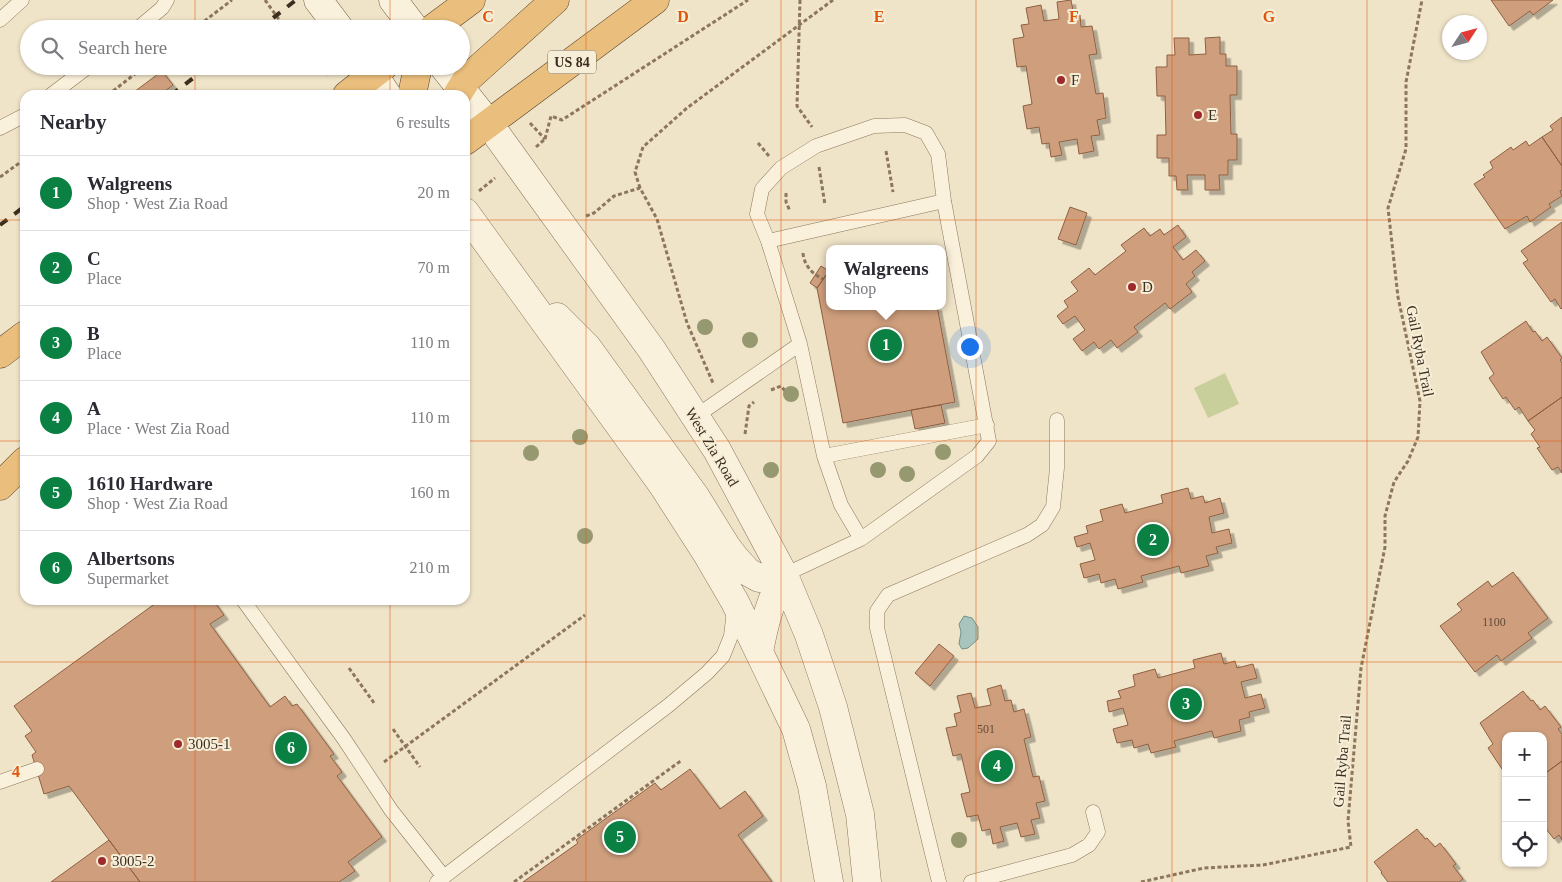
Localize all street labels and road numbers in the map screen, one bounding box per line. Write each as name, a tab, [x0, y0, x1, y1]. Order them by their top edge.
road number: US 84	[548, 51, 596, 74]
street label: Gail Ryba Trail	[1403, 304, 1437, 398]
street label: West Zia Road	[682, 405, 742, 490]
street label: Gail Ryba Trail	[1330, 714, 1354, 808]

